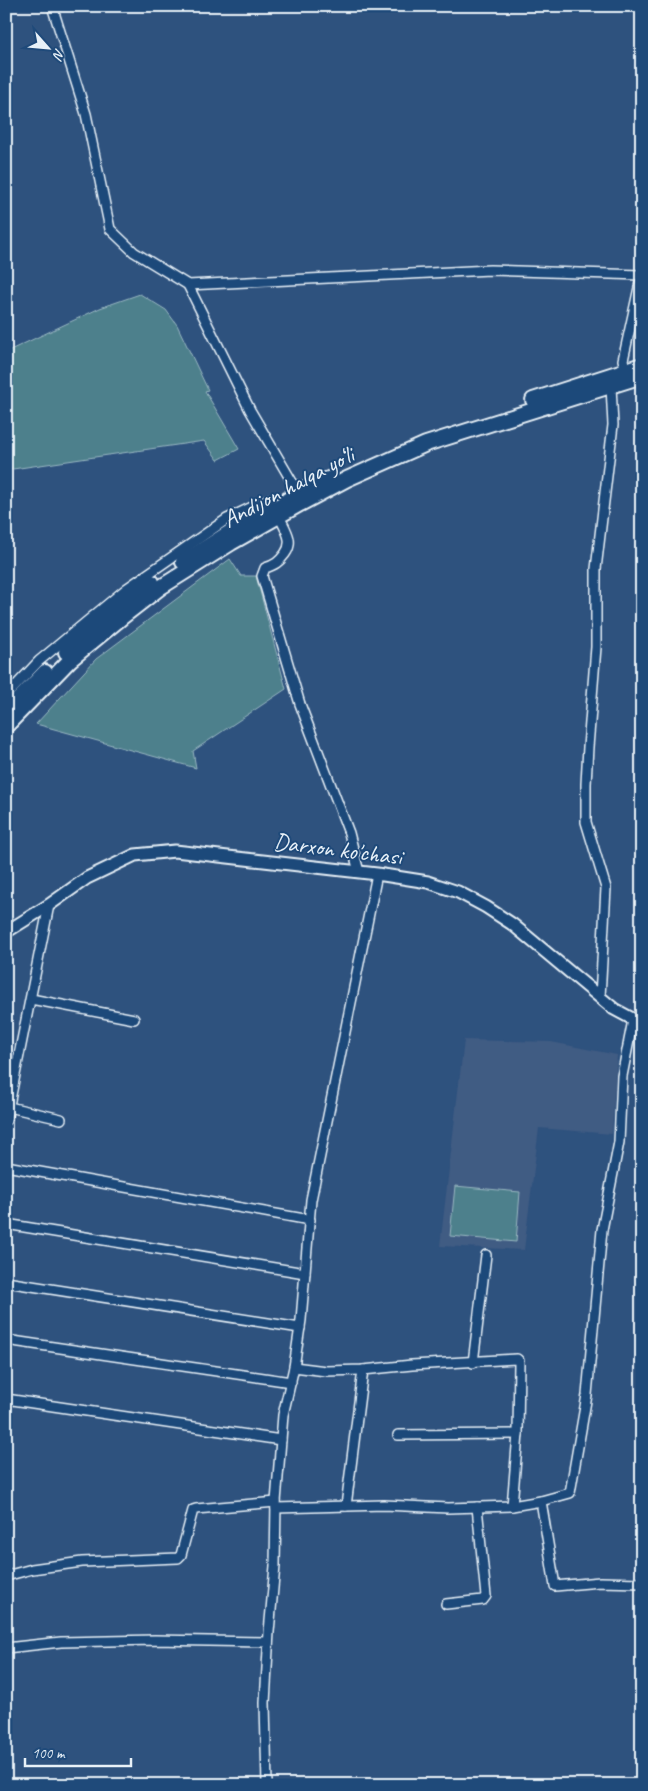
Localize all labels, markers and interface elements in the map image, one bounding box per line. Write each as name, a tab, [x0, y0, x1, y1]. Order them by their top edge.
north arrow	[22, 22, 72, 72]
text: N	[49, 46, 69, 63]
street label: Andijon halqa yo‘li	[217, 439, 361, 534]
street label: Darxon ko'chasi	[272, 826, 406, 872]
scale bar	[25, 1736, 131, 1768]
text: 100 m	[32, 1744, 66, 1763]

